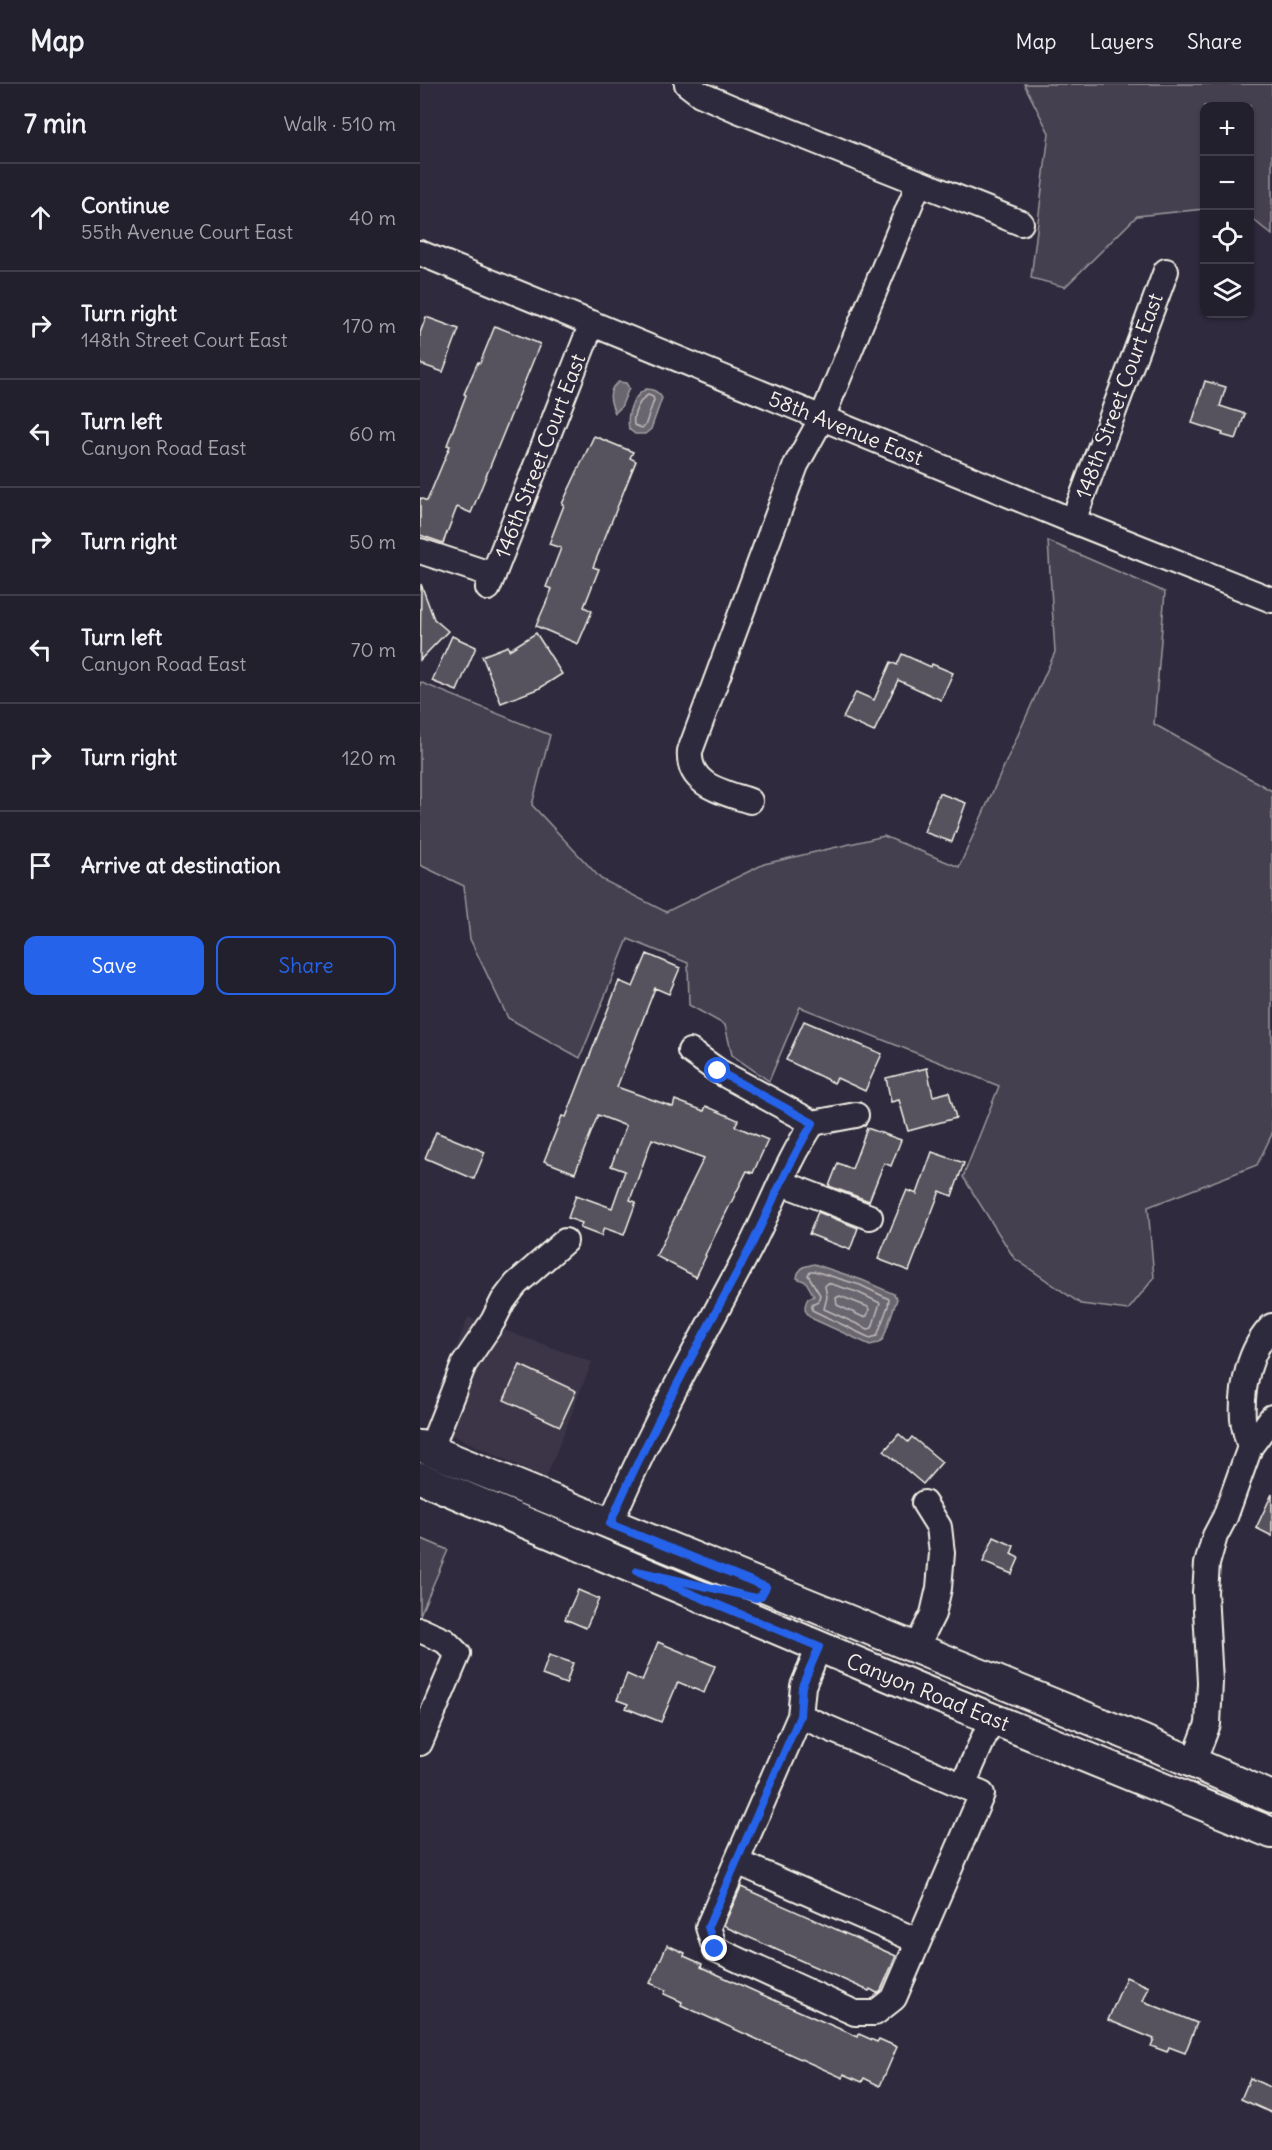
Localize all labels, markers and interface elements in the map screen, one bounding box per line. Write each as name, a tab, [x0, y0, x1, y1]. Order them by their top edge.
text: Map	[30, 23, 84, 59]
text: Map	[1016, 28, 1056, 55]
text: Layers	[1089, 28, 1154, 55]
text: Share	[1187, 28, 1242, 55]
map controls	[1200, 102, 1254, 318]
button: +	[1200, 102, 1254, 156]
text: 7 min	[24, 107, 87, 140]
text: Walk · 510 m	[284, 111, 396, 136]
button: −	[1200, 156, 1254, 210]
text: Continue	[81, 191, 170, 219]
icon: ahead	[24, 201, 57, 234]
text: 40 m	[349, 205, 396, 230]
button: locate	[1200, 210, 1254, 264]
text: 55th Avenue Court East	[81, 219, 293, 244]
button: layers	[1200, 264, 1254, 318]
street label: 148th Street Court East	[1069, 290, 1169, 502]
text: Turn right	[81, 299, 177, 327]
icon: right	[24, 309, 57, 342]
text: 170 m	[343, 313, 396, 338]
text: 148th Street Court East	[81, 327, 287, 352]
street label: 146th Street Court East	[489, 350, 591, 562]
street label: 58th Avenue East	[765, 385, 927, 471]
text: Turn left	[81, 407, 162, 435]
icon: left	[24, 417, 57, 450]
text: 60 m	[349, 421, 396, 446]
text: Canyon Road East	[81, 435, 246, 460]
icon: right	[24, 525, 57, 558]
text: Turn right	[81, 527, 177, 555]
text: 50 m	[349, 529, 396, 554]
text: Turn left	[81, 623, 162, 651]
icon: left	[24, 633, 57, 666]
text: 70 m	[351, 637, 396, 662]
text: Canyon Road East	[81, 651, 246, 676]
icon: right	[24, 741, 57, 774]
text: Turn right	[81, 743, 177, 771]
text: 120 m	[342, 745, 396, 770]
icon: arrive	[24, 849, 57, 882]
text: Arrive at destination	[81, 851, 281, 879]
button: Save	[24, 936, 204, 995]
button: Share	[216, 936, 396, 995]
route start	[704, 1057, 730, 1083]
street label: Canyon Road East	[843, 1647, 1013, 1737]
route end	[701, 1935, 727, 1961]

